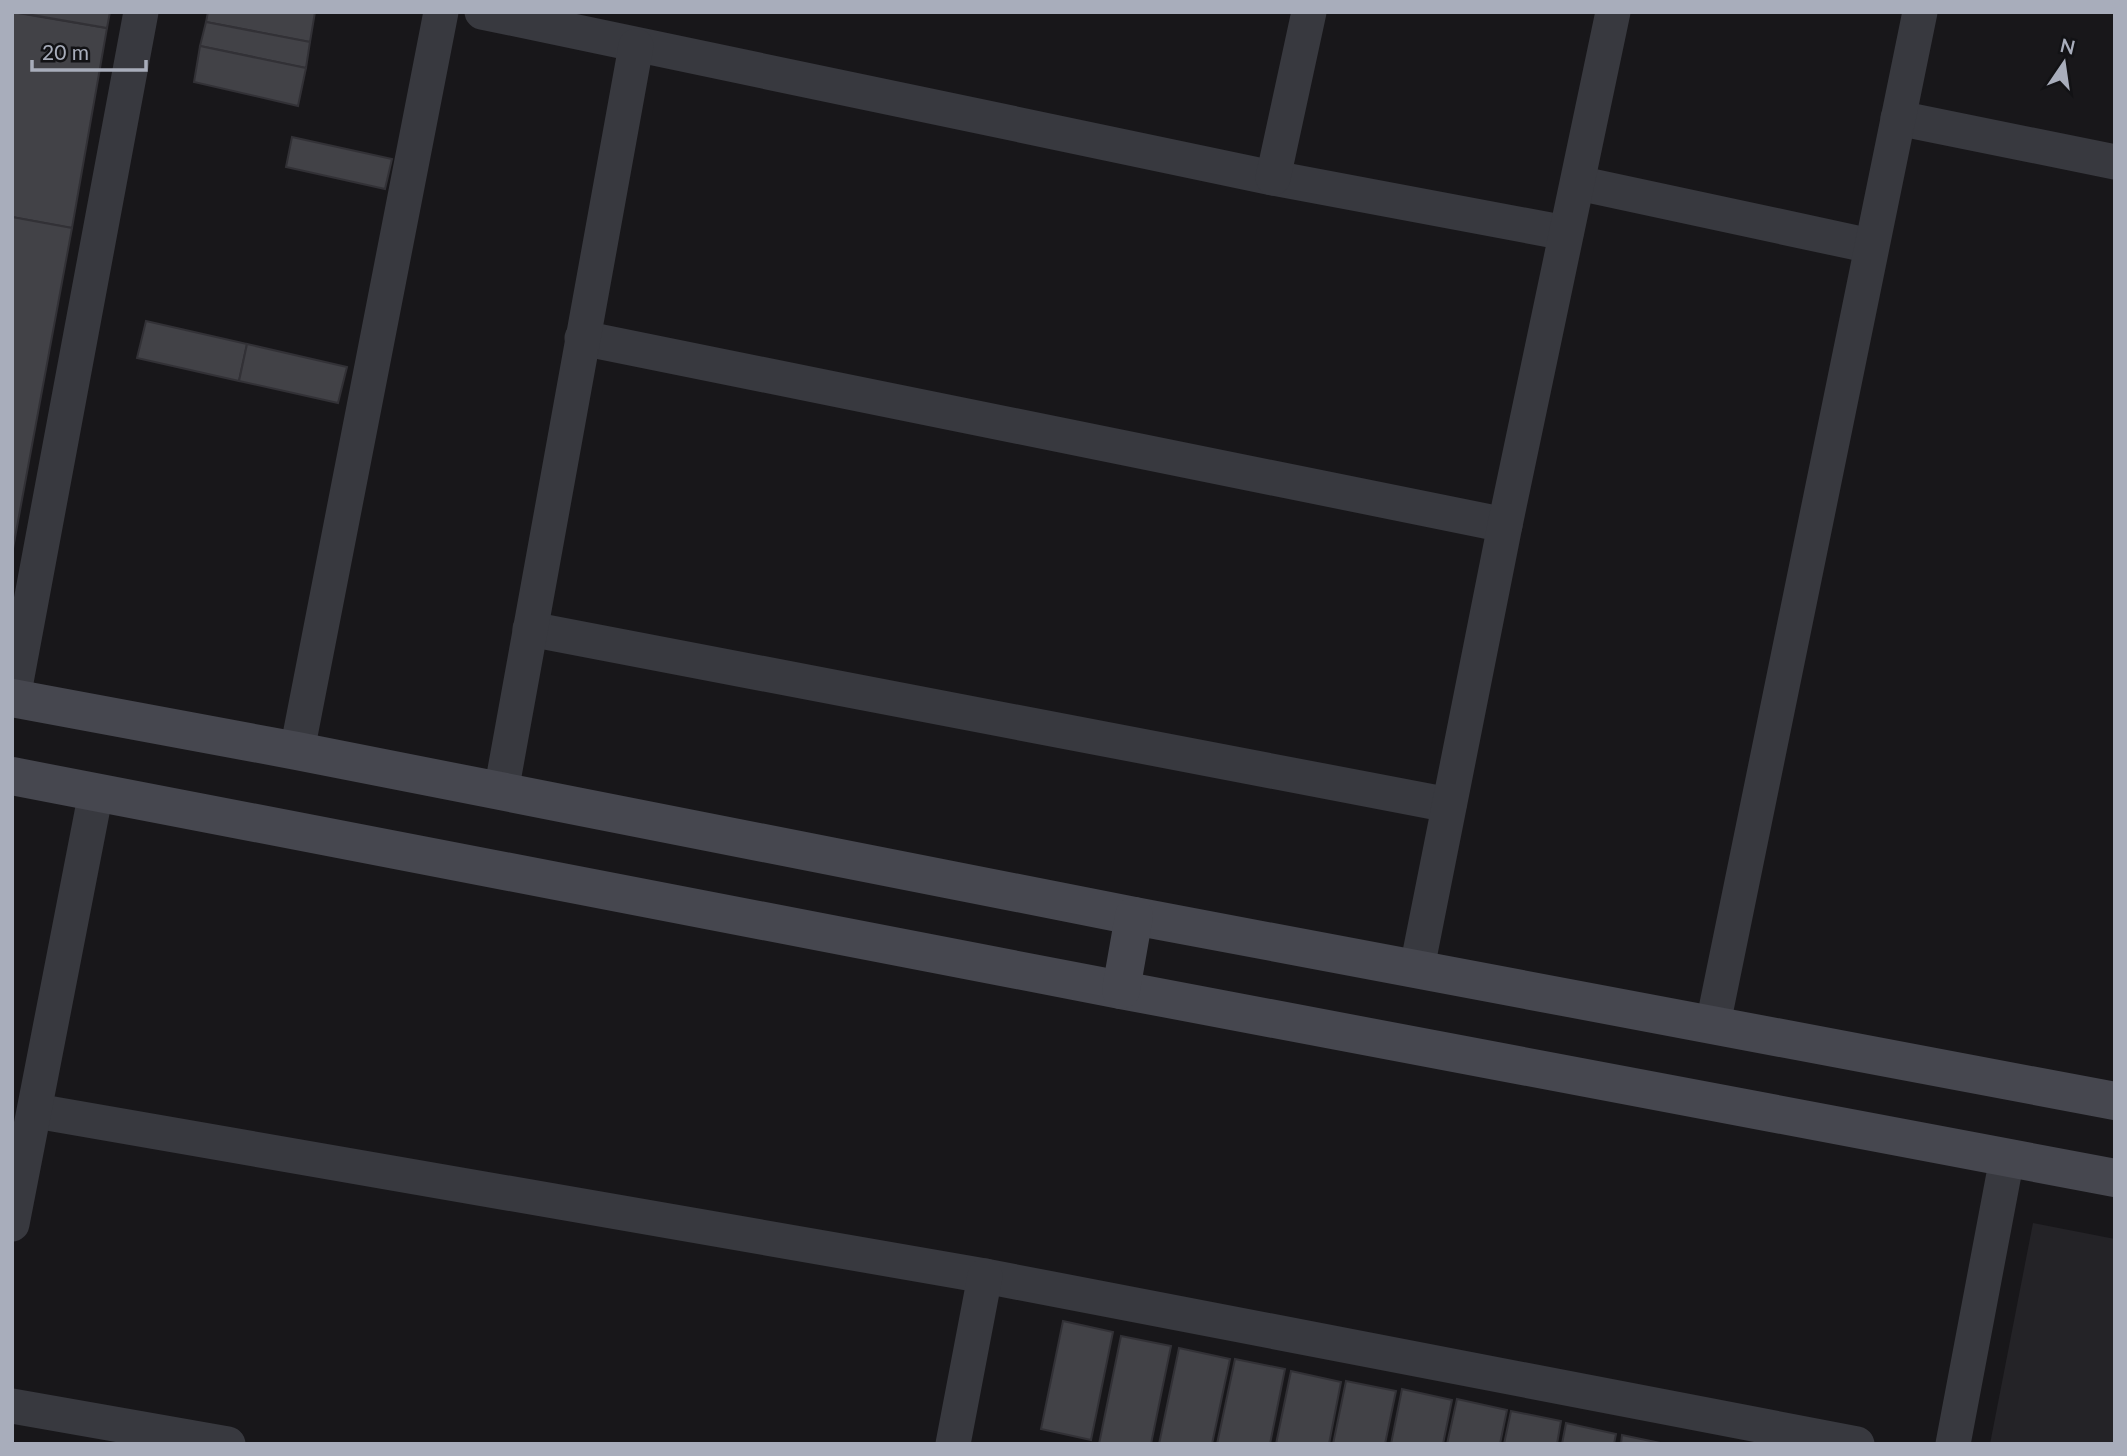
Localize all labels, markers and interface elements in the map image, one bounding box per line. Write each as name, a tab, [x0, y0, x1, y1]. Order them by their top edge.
scale bar	[32, 28, 145, 72]
north arrow	[2029, 28, 2099, 98]
text: N	[2058, 33, 2078, 59]
text: 20 m	[42, 39, 89, 64]

